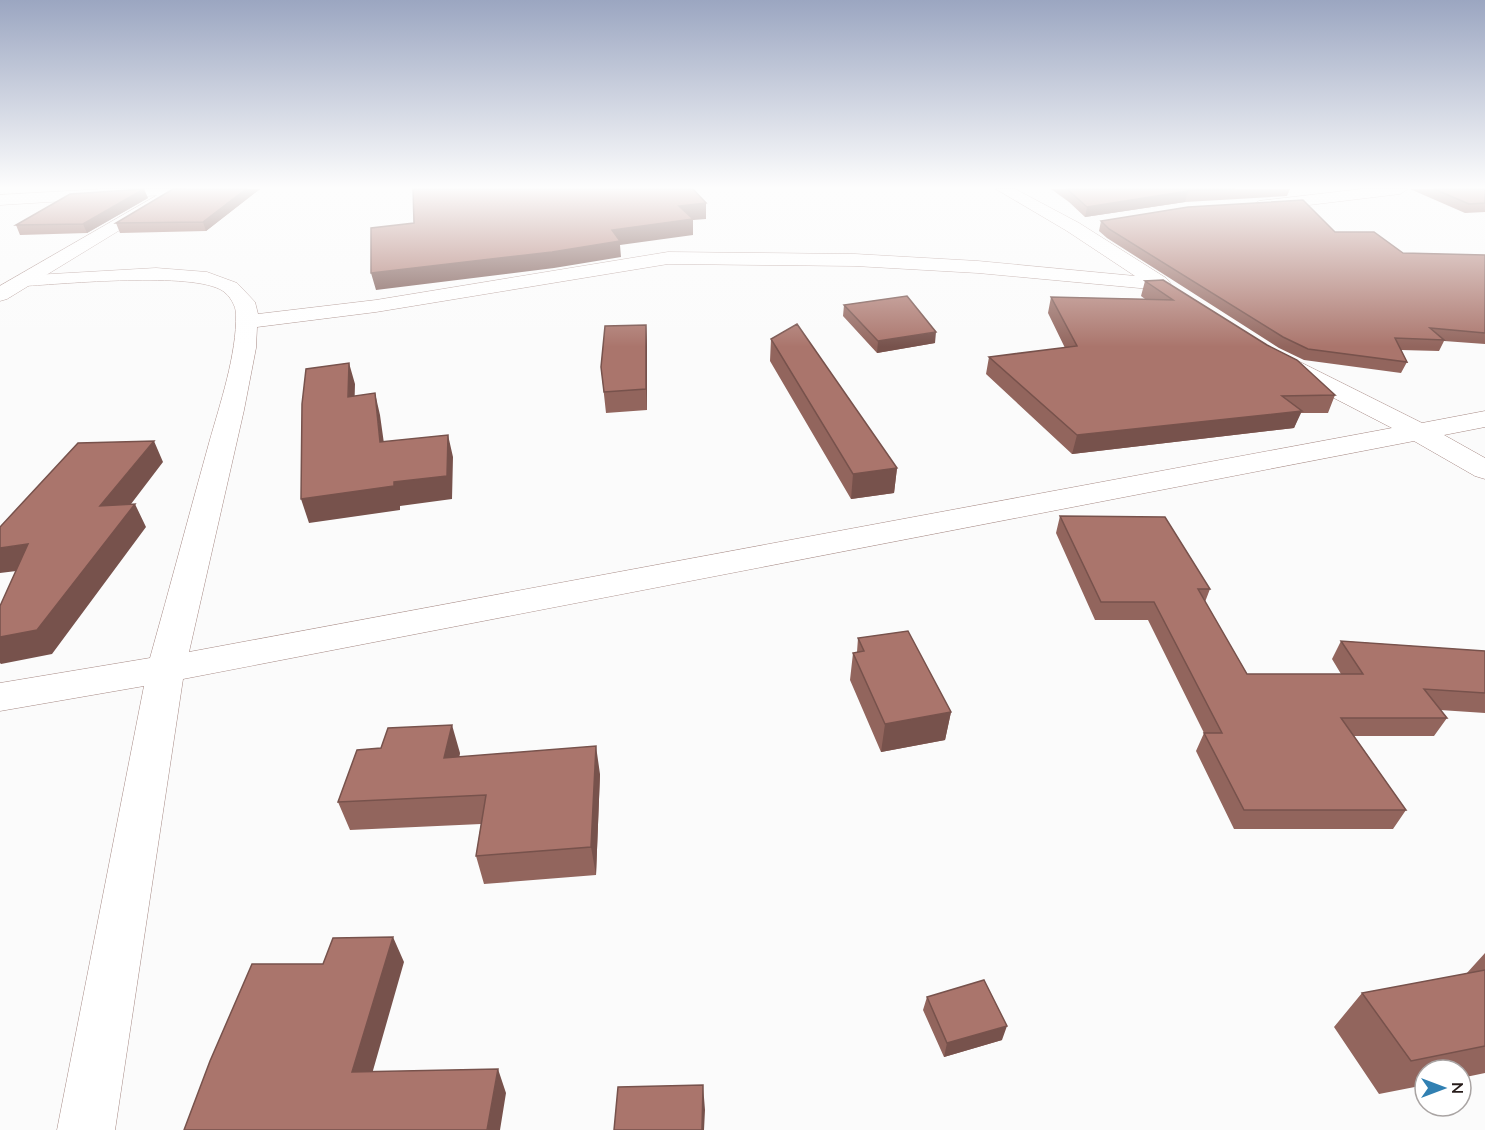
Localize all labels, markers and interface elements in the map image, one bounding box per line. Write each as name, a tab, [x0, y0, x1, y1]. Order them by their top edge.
north arrow	[1413, 1058, 1473, 1118]
text: N	[1448, 1082, 1468, 1094]

